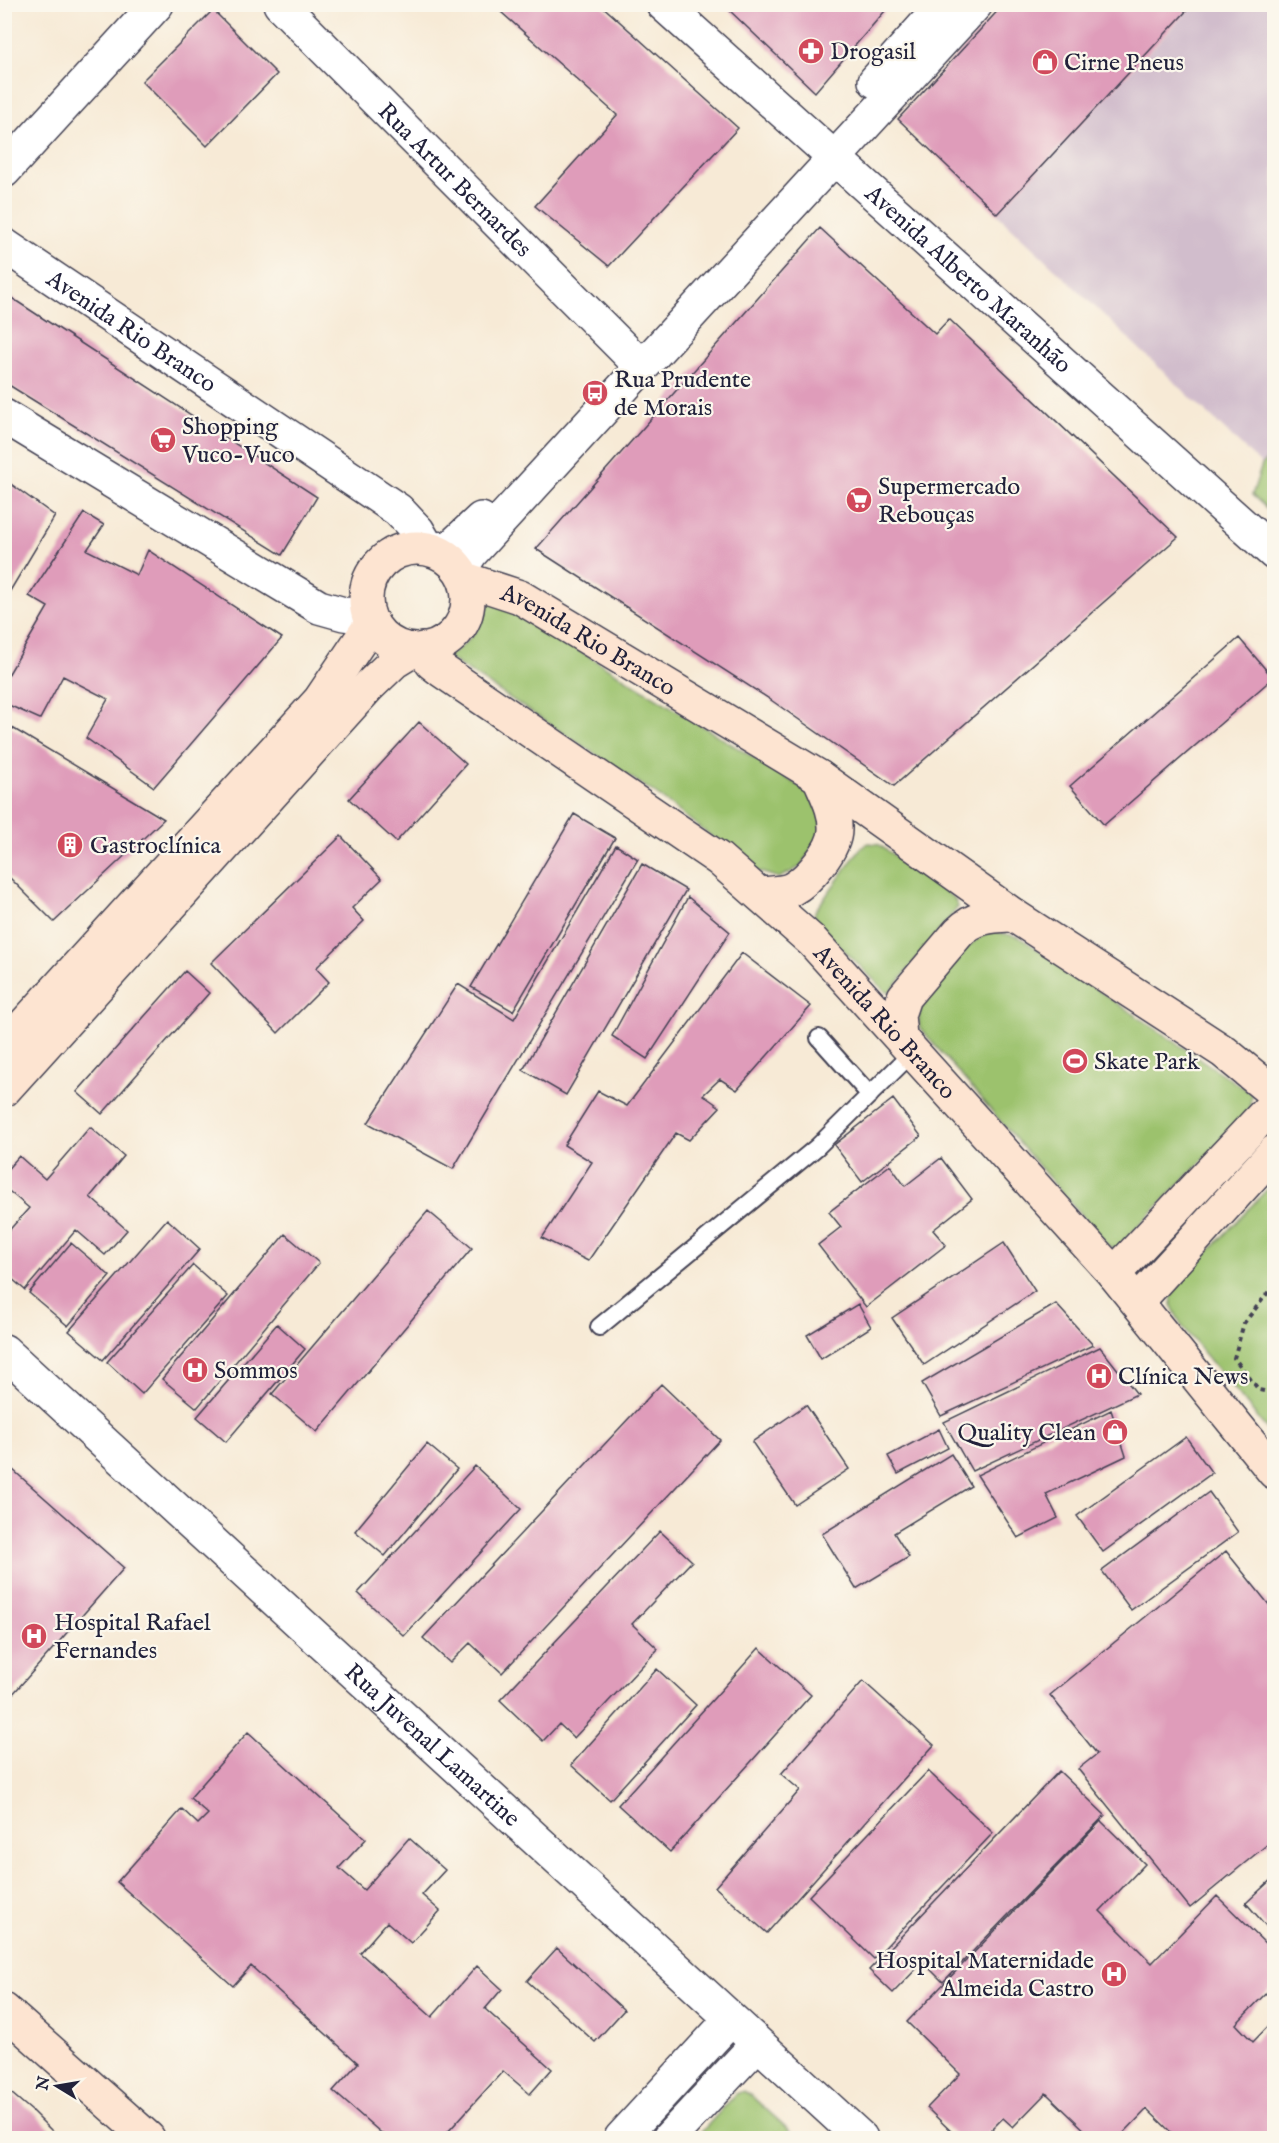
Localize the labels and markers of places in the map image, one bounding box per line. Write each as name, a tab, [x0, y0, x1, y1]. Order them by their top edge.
pharmacy icon: Drogasil	[796, 36, 826, 66]
place label: Drogasil	[830, 37, 916, 68]
shop icon: Cirne Pneus	[1030, 47, 1060, 77]
place label: Cirne Pneus	[1064, 48, 1184, 79]
place label: Rua Prudente de Morais	[614, 365, 751, 424]
bus stop icon: Rua Prudente de Morais	[580, 378, 610, 408]
place label: Shopping Vuco-Vuco	[181, 412, 295, 471]
supermarket icon: Shopping Vuco-Vuco	[148, 425, 178, 455]
place label: Supermercado Rebouças	[878, 472, 1020, 531]
supermarket icon: Supermercado Rebouças	[844, 485, 874, 515]
building icon: Gastroclínica	[55, 830, 85, 860]
place label: Gastroclínica	[90, 831, 222, 862]
sports icon: Skate Park	[1060, 1046, 1090, 1076]
place label: Skate Park	[1094, 1047, 1200, 1078]
hospital icon: Sommos	[180, 1355, 210, 1385]
place label: Sommos	[214, 1356, 298, 1387]
hospital icon: Clínica News	[1084, 1361, 1114, 1391]
place label: Clínica News	[1118, 1362, 1249, 1393]
shop icon: Quality Clean	[1100, 1417, 1130, 1447]
place label: Quality Clean	[958, 1418, 1096, 1449]
place label: Hospital Rafael Fernandes	[54, 1608, 211, 1667]
hospital icon: Hospital Rafael Fernandes	[19, 1621, 49, 1651]
place label: Hospital Maternidade Almeida Castro	[876, 1946, 1094, 2005]
hospital icon: Hospital Maternidade Almeida Castro	[1099, 1959, 1129, 1989]

